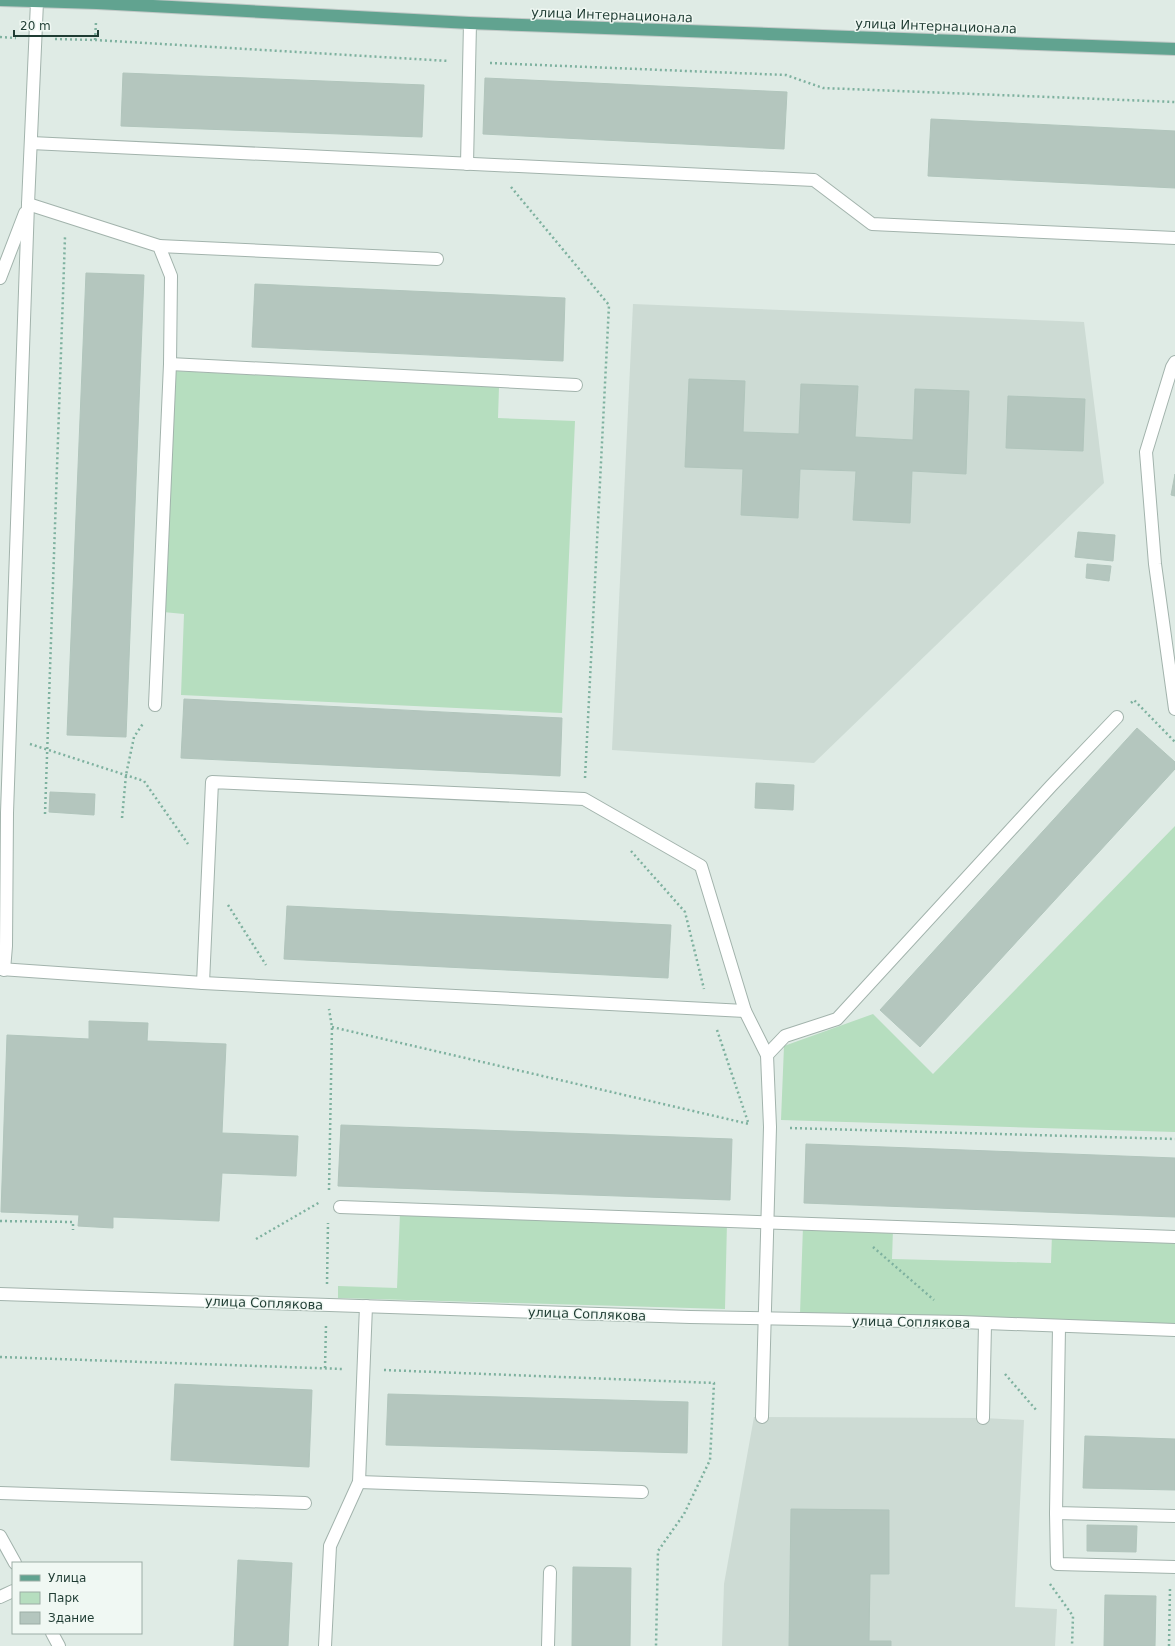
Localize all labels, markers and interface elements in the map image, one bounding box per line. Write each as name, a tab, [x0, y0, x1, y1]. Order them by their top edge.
street label: улица Интернационала	[531, 5, 693, 25]
scale bar	[14, 12, 98, 38]
street label: улица Интернационала	[855, 16, 1017, 36]
text: 20 m	[20, 19, 51, 33]
street label: улица Соплякова	[205, 1293, 323, 1313]
street label: улица Соплякова	[528, 1304, 646, 1324]
street label: улица Соплякова	[852, 1313, 970, 1331]
legend	[12, 1562, 142, 1634]
text: Улица	[48, 1571, 86, 1585]
text: Парк	[48, 1591, 79, 1605]
text: Здание	[48, 1611, 94, 1625]

